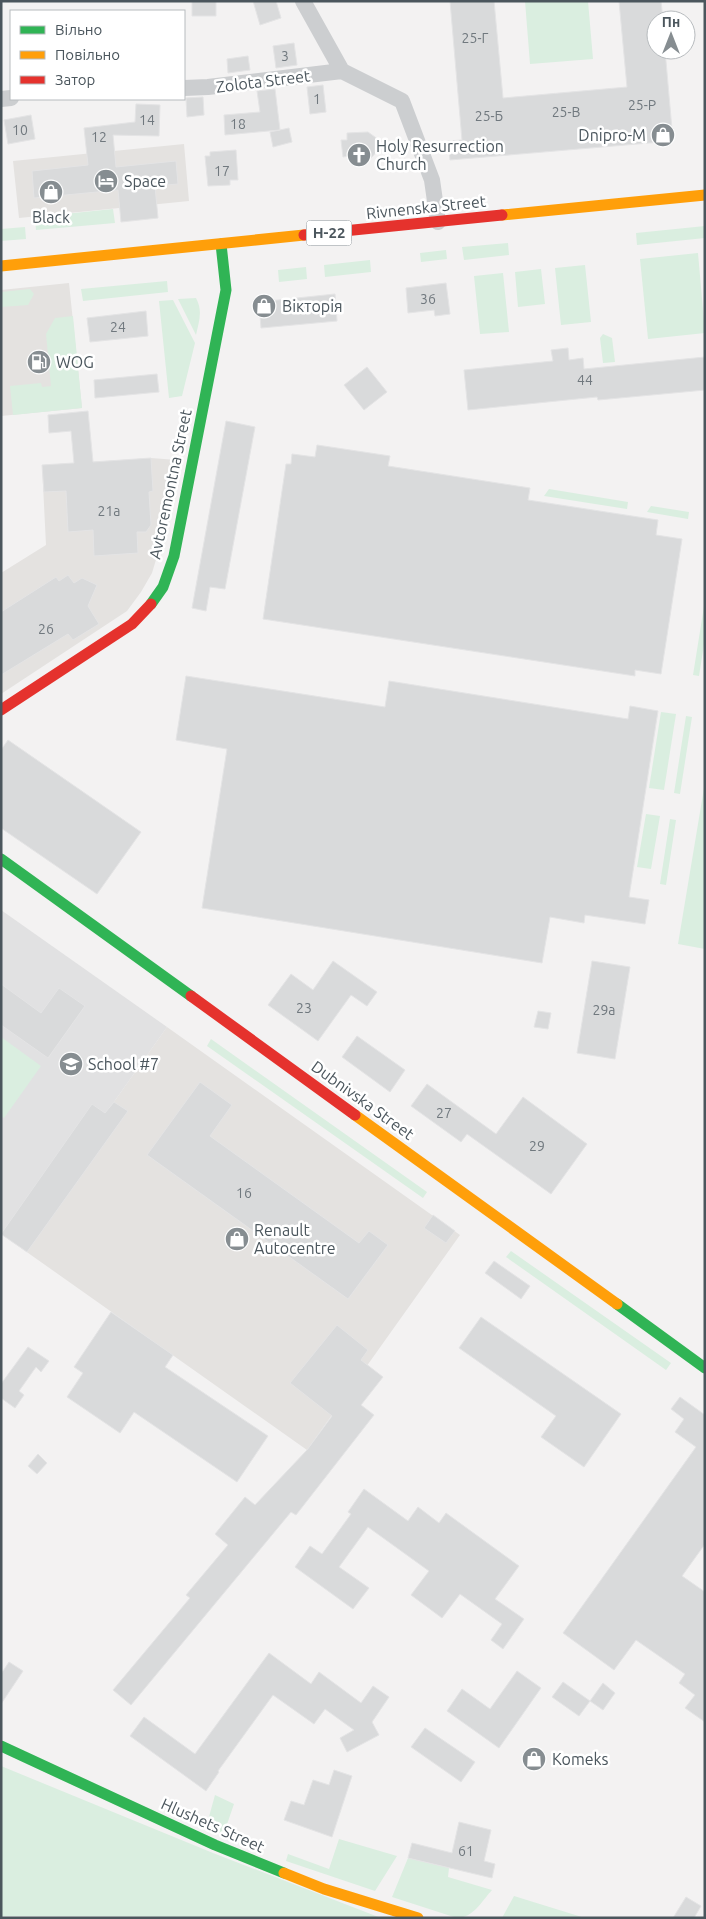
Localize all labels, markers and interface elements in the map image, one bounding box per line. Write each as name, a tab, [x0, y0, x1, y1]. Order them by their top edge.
legend	[10, 10, 185, 100]
north arrow	[646, 10, 696, 60]
text: Пн	[662, 14, 680, 30]
text: Вільно	[55, 21, 102, 38]
house number: 25-Г	[462, 30, 488, 46]
text: Повільно	[55, 46, 120, 63]
house number: 3	[281, 48, 289, 64]
street label: Zolota Street	[215, 66, 312, 96]
text: Затор	[55, 71, 95, 88]
house number: 1	[313, 91, 321, 107]
house number: 25-Р	[628, 97, 656, 113]
house number: 25-В	[552, 104, 580, 120]
house number: 25-Б	[475, 108, 503, 124]
house number: 14	[139, 112, 155, 128]
house number: 18	[230, 116, 246, 132]
house number: 10	[12, 122, 28, 138]
shop icon: Dnipro-M	[650, 122, 676, 148]
place label: Dnipro-M	[578, 126, 646, 144]
house number: 12	[91, 129, 107, 145]
place label: Holy Resurrection Church	[376, 137, 504, 173]
church icon: Holy Resurrection Church	[346, 142, 372, 168]
house number: 17	[214, 163, 230, 179]
hotel icon: Space	[93, 168, 119, 194]
place label: Space	[124, 172, 166, 190]
shop icon: Black	[38, 179, 64, 205]
street label: Rivnenska Street	[365, 192, 487, 222]
place label: Black	[32, 208, 70, 226]
road number: Н-22	[306, 220, 352, 246]
house number: 36	[420, 291, 436, 307]
shop icon: Вікторія	[251, 293, 277, 319]
place label: Вікторія	[282, 297, 343, 315]
house number: 24	[110, 319, 126, 335]
fuel station icon: WOG	[26, 349, 52, 375]
place label: WOG	[56, 353, 94, 371]
house number: 44	[577, 372, 593, 388]
street label: Avtoremontna Street	[145, 407, 195, 561]
house number: 21а	[98, 503, 121, 519]
house number: 26	[38, 621, 54, 637]
house number: 23	[296, 1000, 312, 1016]
house number: 29а	[593, 1002, 616, 1018]
school or university icon: School #7	[58, 1051, 84, 1077]
place label: School #7	[88, 1055, 159, 1073]
street label: Dubnivska Street	[308, 1057, 418, 1144]
house number: 27	[436, 1105, 452, 1121]
house number: 29	[529, 1138, 545, 1154]
house number: 16	[236, 1185, 252, 1201]
place label: Renault Autocentre	[254, 1221, 336, 1257]
shop icon: Renault Autocentre	[224, 1226, 250, 1252]
shop icon: Komeks	[521, 1746, 547, 1772]
place label: Komeks	[552, 1750, 609, 1768]
street label: Hlushets Street	[159, 1794, 268, 1856]
house number: 61	[458, 1843, 474, 1859]

